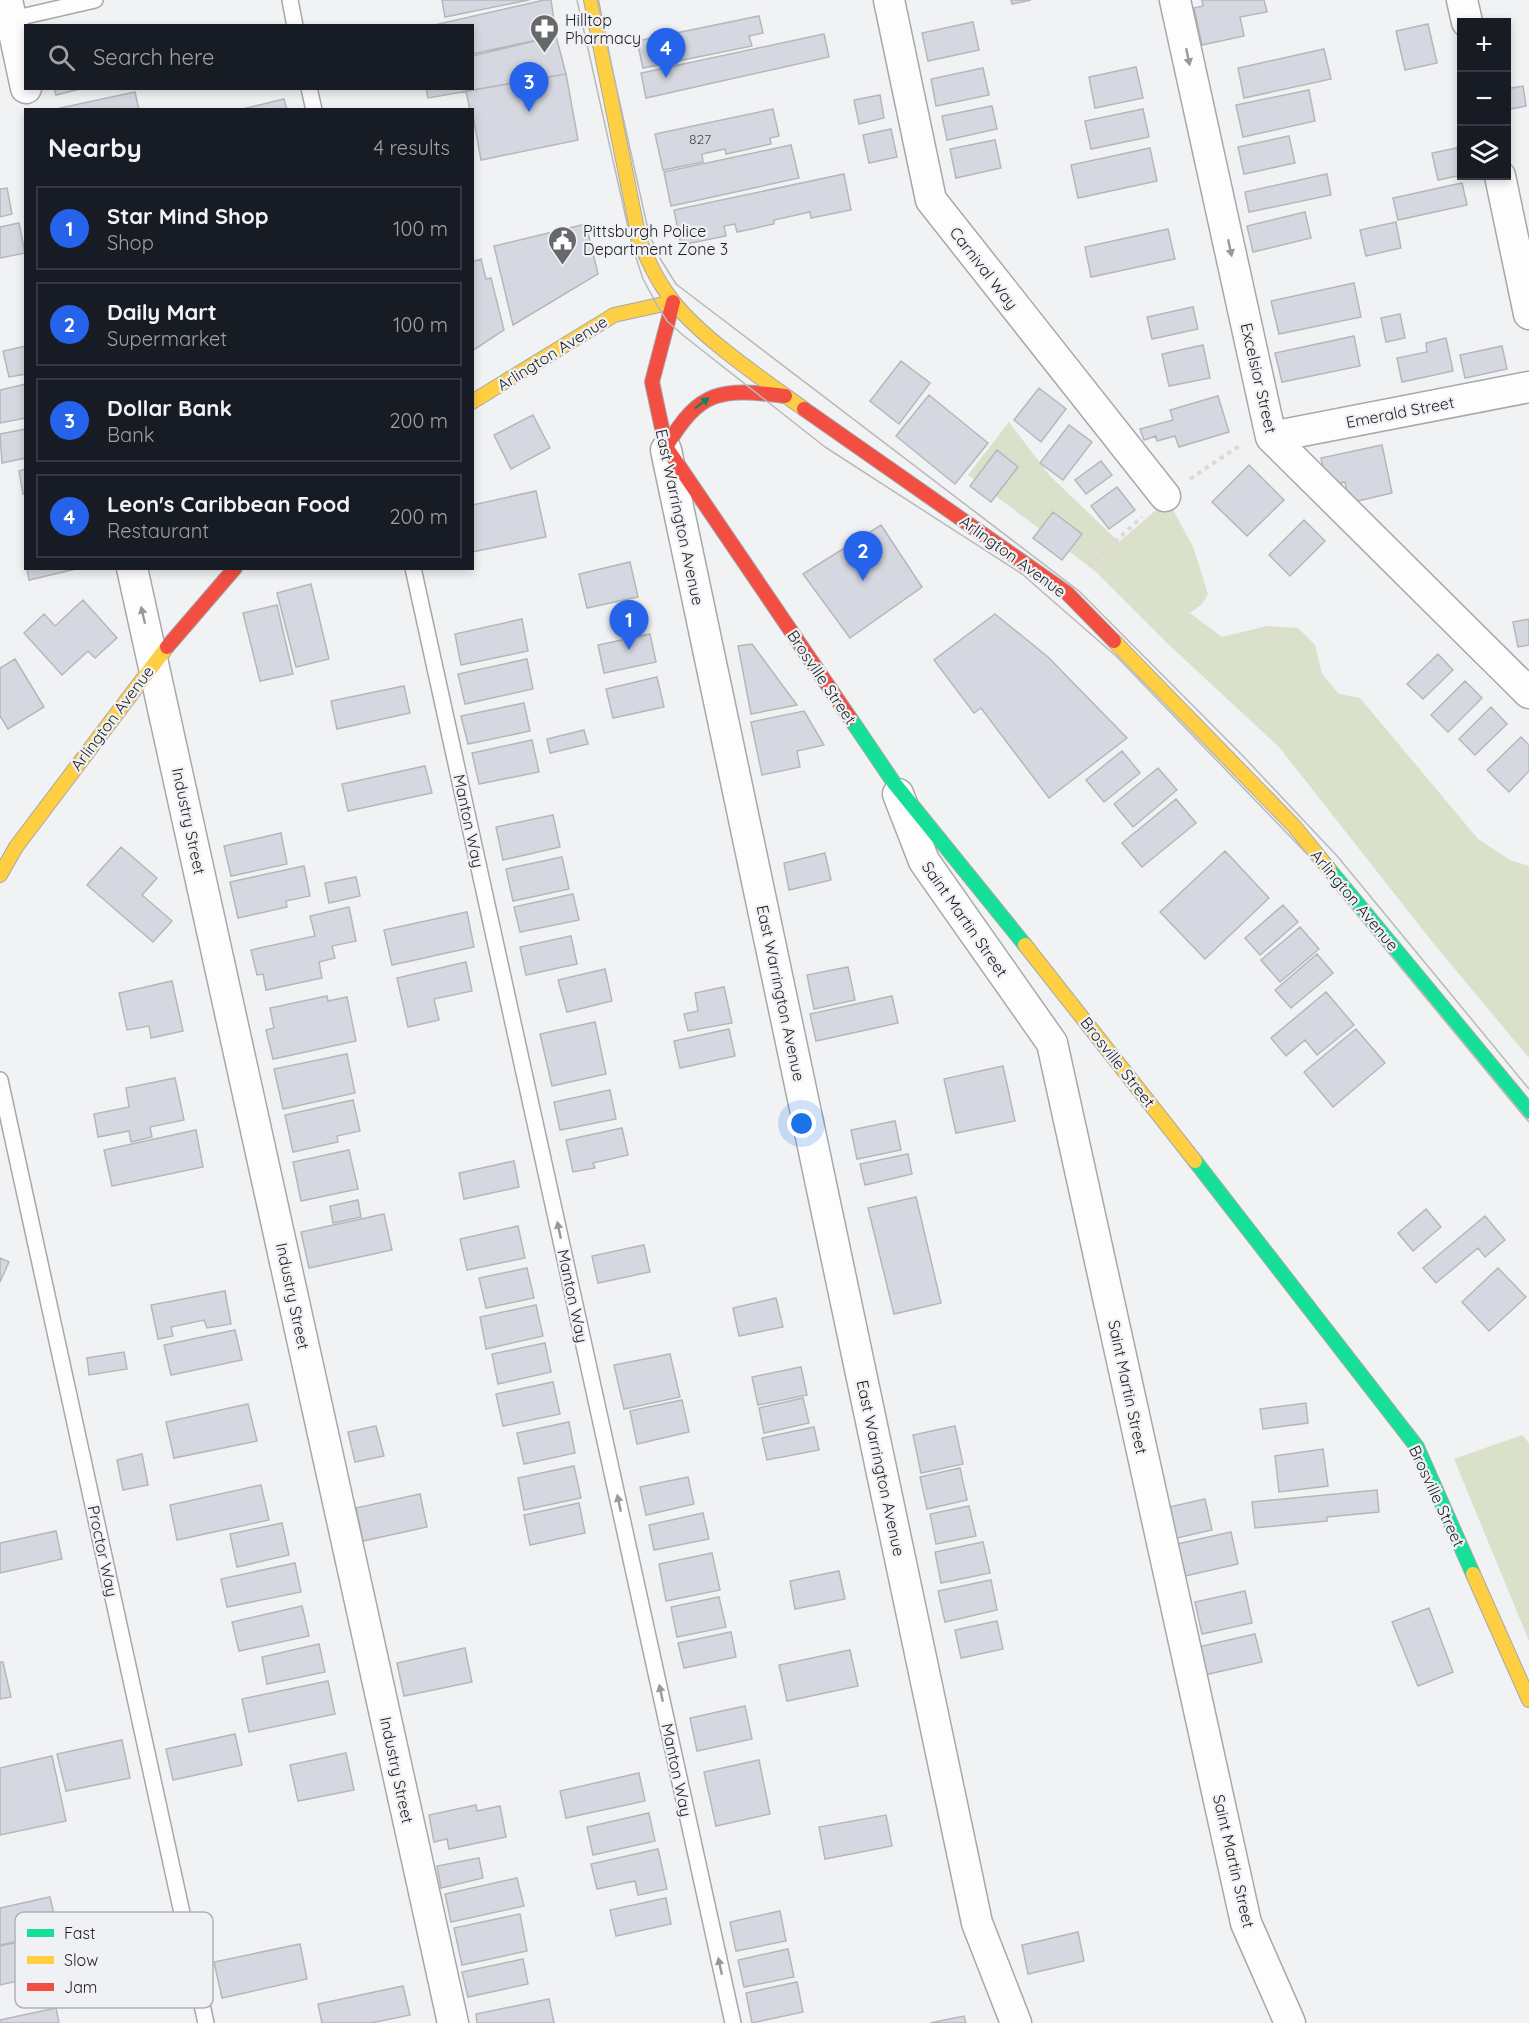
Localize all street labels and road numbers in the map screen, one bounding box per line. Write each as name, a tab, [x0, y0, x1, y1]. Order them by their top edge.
street label: Carnival Way	[946, 223, 1022, 313]
street label: Arlington Avenue	[493, 311, 611, 395]
street label: Excelsior Street	[1237, 321, 1281, 435]
street label: Emerald Street	[1344, 392, 1456, 432]
street label: East Warrington Avenue	[652, 427, 708, 607]
street label: Arlington Avenue	[956, 511, 1070, 601]
street label: Brosville Street	[783, 626, 861, 728]
street label: Arlington Avenue	[66, 662, 158, 774]
street label: Industry Street	[168, 766, 210, 876]
street label: Manton Way	[449, 773, 489, 869]
street label: Arlington Avenue	[1307, 845, 1403, 955]
street label: Saint Martin Street	[918, 857, 1012, 981]
street label: East Warrington Avenue	[753, 903, 809, 1083]
street label: Brosville Street	[1076, 1013, 1160, 1111]
street label: Industry Street	[272, 1241, 314, 1351]
street label: Manton Way	[553, 1248, 593, 1344]
street label: Saint Martin Street	[1104, 1318, 1152, 1456]
street label: East Warrington Avenue	[853, 1378, 909, 1558]
street label: Brosville Street	[1405, 1442, 1469, 1550]
street label: Proctor Way	[84, 1503, 122, 1599]
street label: Industry Street	[376, 1715, 418, 1825]
street label: Manton Way	[657, 1722, 697, 1818]
street label: Saint Martin Street	[1209, 1792, 1259, 1930]

